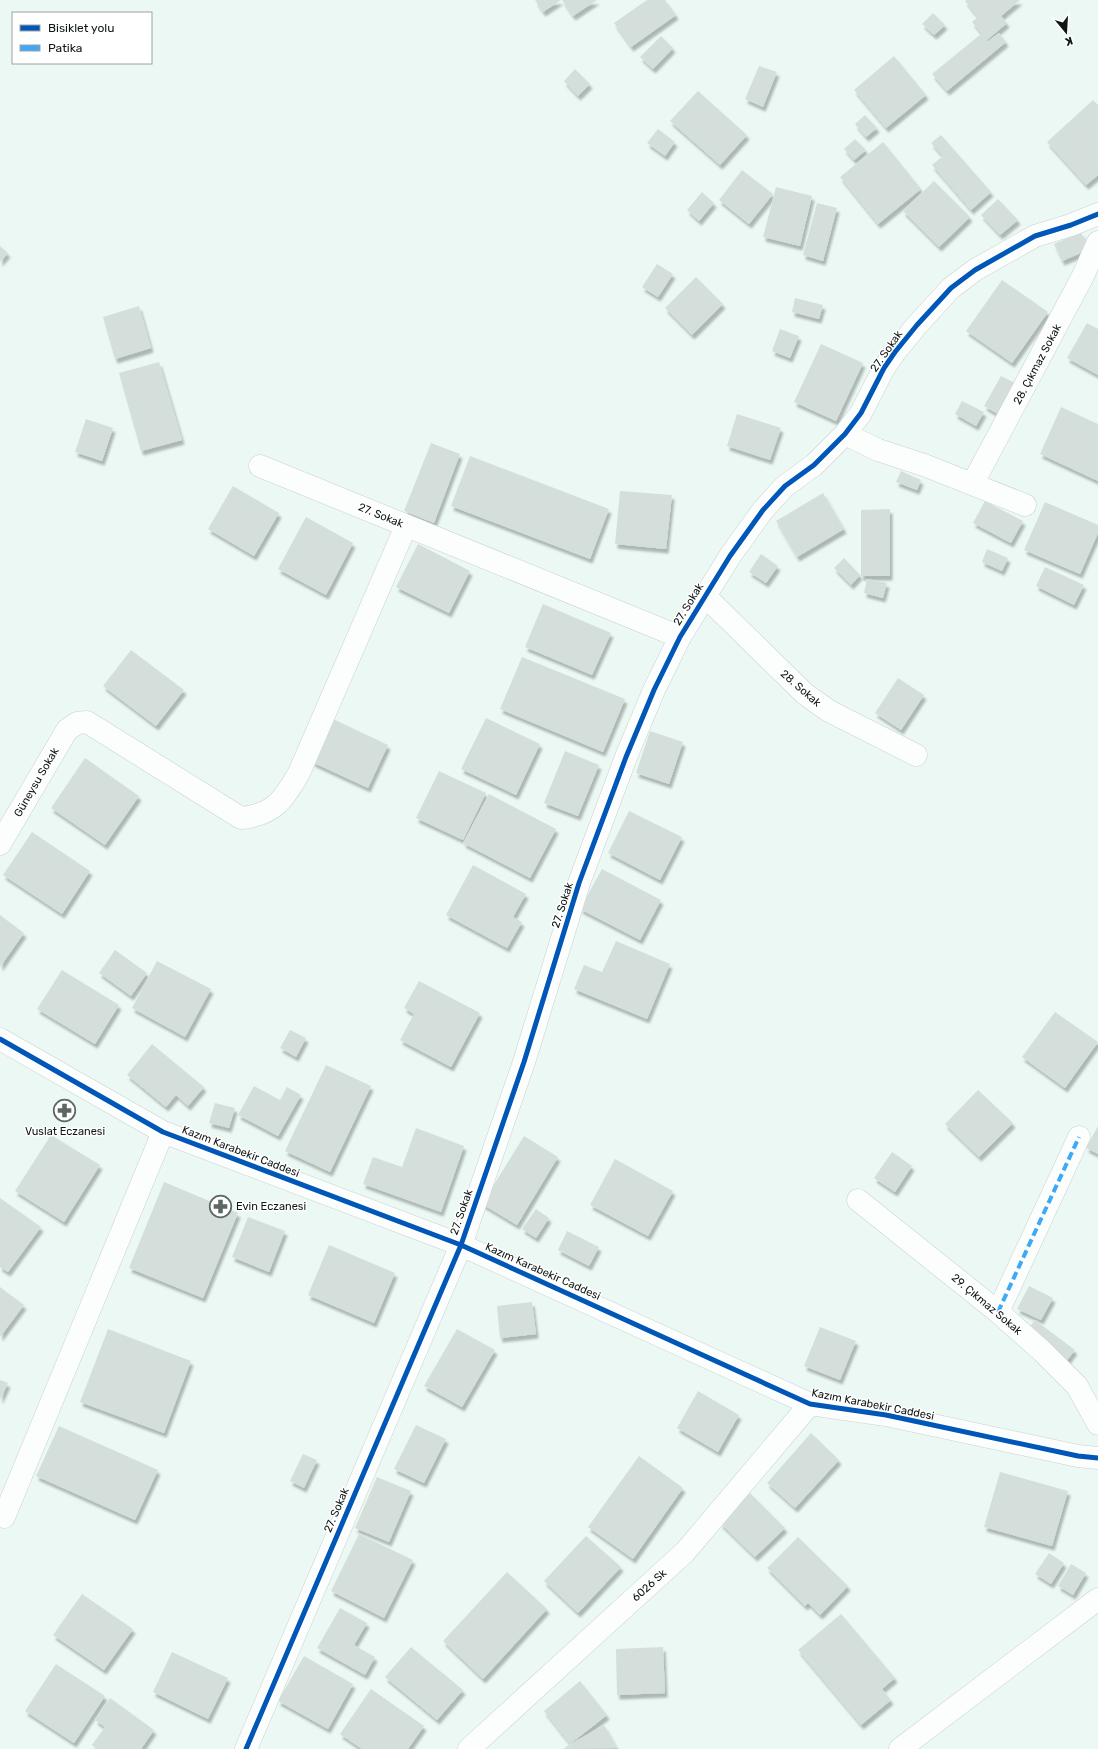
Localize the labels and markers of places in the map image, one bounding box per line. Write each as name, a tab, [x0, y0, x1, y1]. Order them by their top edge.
pharmacy icon: Vuslat Eczanesi	[52, 1098, 78, 1124]
place label: Vuslat Eczanesi	[25, 1125, 105, 1138]
pharmacy icon: Evin Eczanesi	[208, 1193, 234, 1219]
place label: Evin Eczanesi	[236, 1200, 306, 1213]

